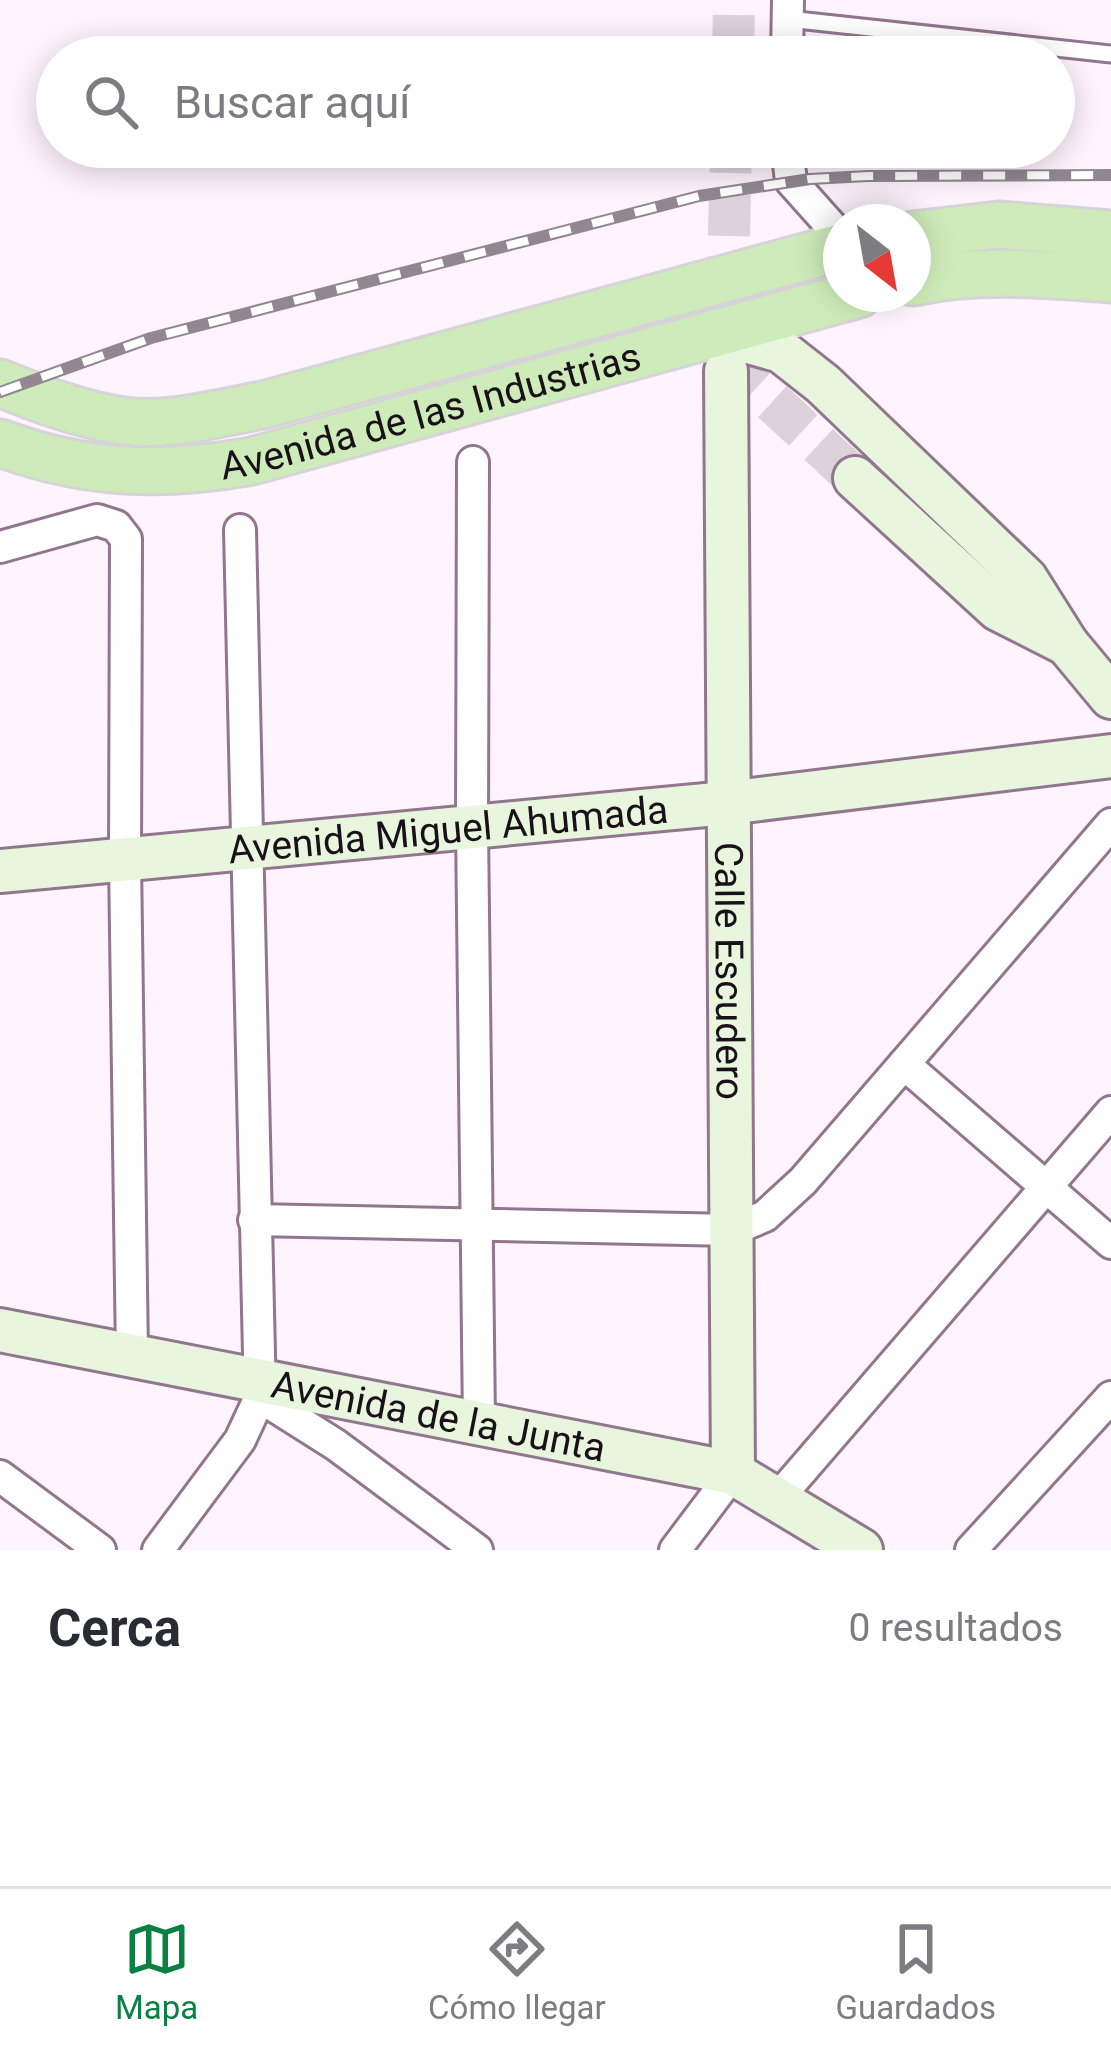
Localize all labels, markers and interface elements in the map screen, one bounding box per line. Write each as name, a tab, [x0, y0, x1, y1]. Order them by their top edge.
search box	[36, 36, 1075, 168]
icon: search	[78, 69, 144, 135]
text: Buscar aquí	[174, 76, 411, 129]
north arrow	[823, 204, 931, 312]
street label: Avenida de las Industrias	[217, 333, 646, 490]
street label: Avenida Miguel Ahumada	[226, 787, 670, 874]
street label: Calle Escudero	[705, 842, 753, 1100]
street label: Avenida de la Junta	[268, 1362, 609, 1472]
text: Cerca	[48, 1599, 181, 1658]
text: 0 resultados	[848, 1605, 1063, 1651]
tab: Mapa	[115, 1916, 198, 2027]
tab: Cómo llegar	[428, 1916, 606, 2027]
tab: Guardados	[835, 1916, 996, 2027]

